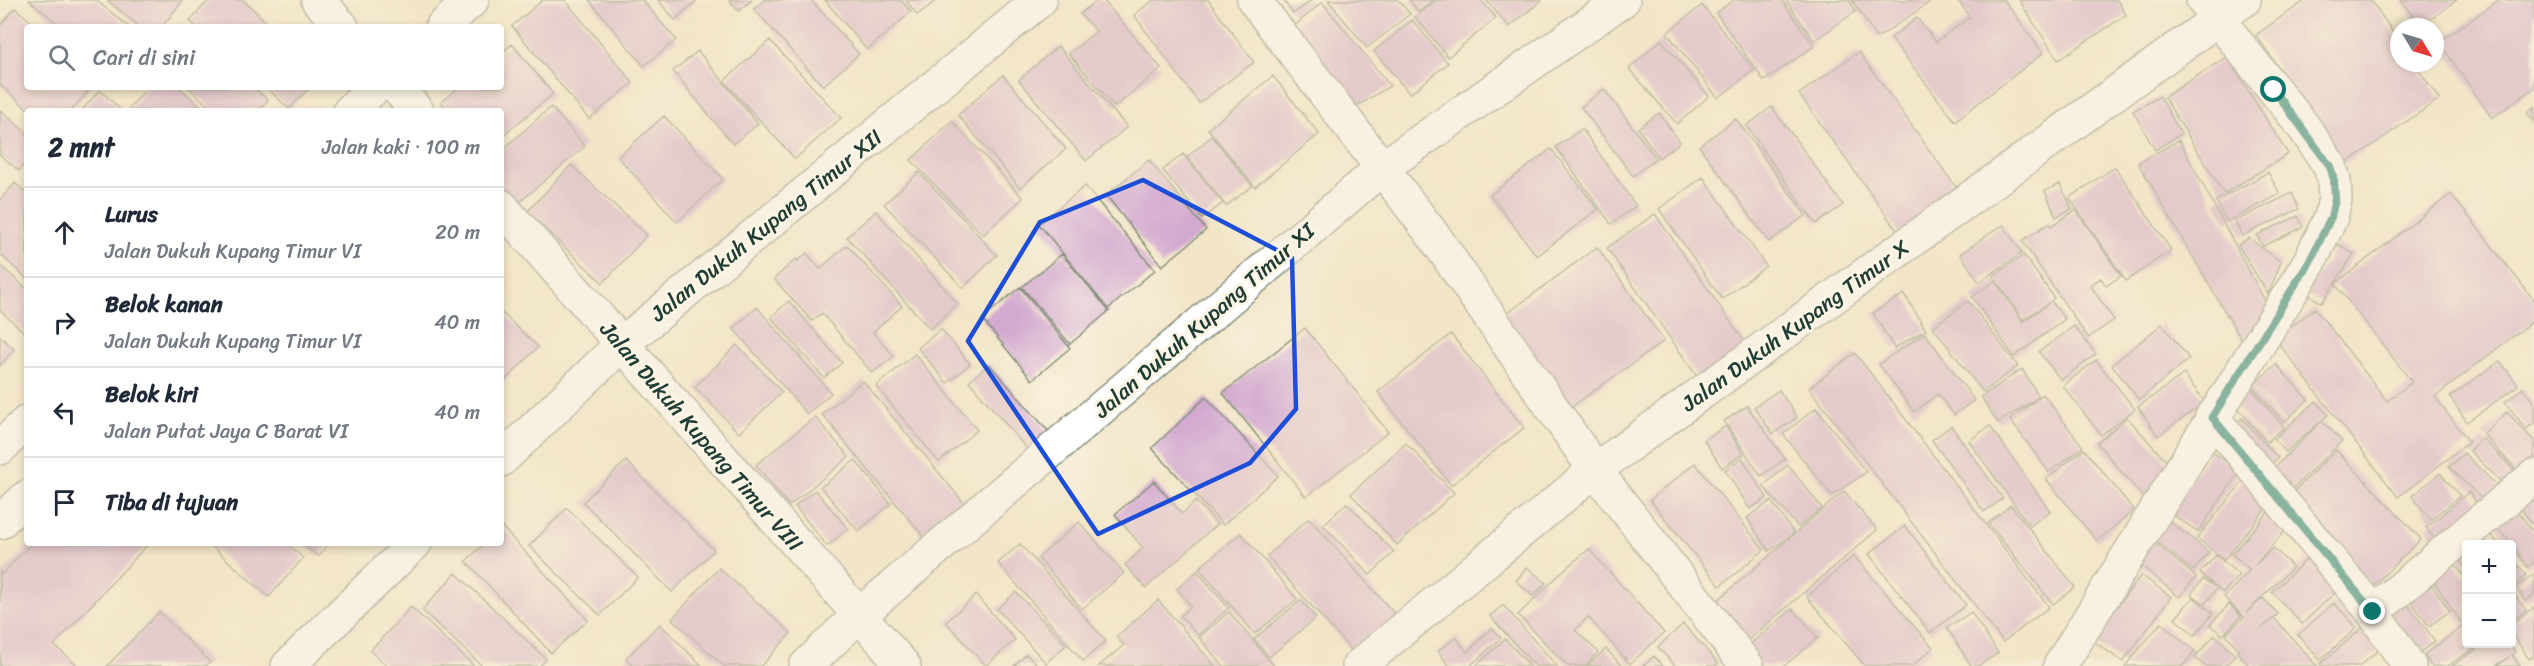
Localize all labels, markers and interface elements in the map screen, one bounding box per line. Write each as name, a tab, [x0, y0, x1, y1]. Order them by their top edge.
north arrow	[2390, 18, 2444, 72]
search box	[24, 24, 504, 90]
text: Cari di sini	[93, 38, 195, 77]
icon: search	[45, 41, 78, 74]
route start	[2260, 76, 2286, 102]
street label: Jalan Dukuh Kupang Timur XII	[641, 119, 891, 332]
text: 2 mnt	[48, 124, 114, 170]
text: Jalan kaki · 100 m	[322, 130, 480, 165]
text: Lurus	[105, 195, 158, 234]
street label: Jalan Dukuh Kupang Timur XI	[1084, 212, 1325, 429]
text: 20 m	[435, 215, 480, 250]
icon: ahead	[48, 216, 81, 249]
street label: Jalan Dukuh Kupang Timur X	[1672, 229, 1918, 422]
text: Jalan Dukuh Kupang Timur VI	[105, 234, 361, 269]
text: Belok kanan	[105, 285, 223, 324]
text: 40 m	[434, 305, 480, 340]
icon: right	[48, 306, 81, 339]
street label: Jalan Dukuh Kupang Timur VIII	[589, 311, 813, 561]
text: Jalan Dukuh Kupang Timur VI	[105, 324, 361, 359]
text: Belok kiri	[105, 375, 198, 414]
text: 40 m	[434, 395, 480, 430]
icon: left	[48, 396, 81, 429]
text: Jalan Putat Jaya C Barat VI	[105, 414, 348, 449]
text: Tiba di tujuan	[105, 483, 238, 522]
icon: arrive	[48, 486, 81, 519]
map controls	[2462, 540, 2516, 648]
button: +	[2462, 540, 2516, 594]
button: −	[2462, 594, 2516, 648]
route end	[2359, 598, 2385, 624]

